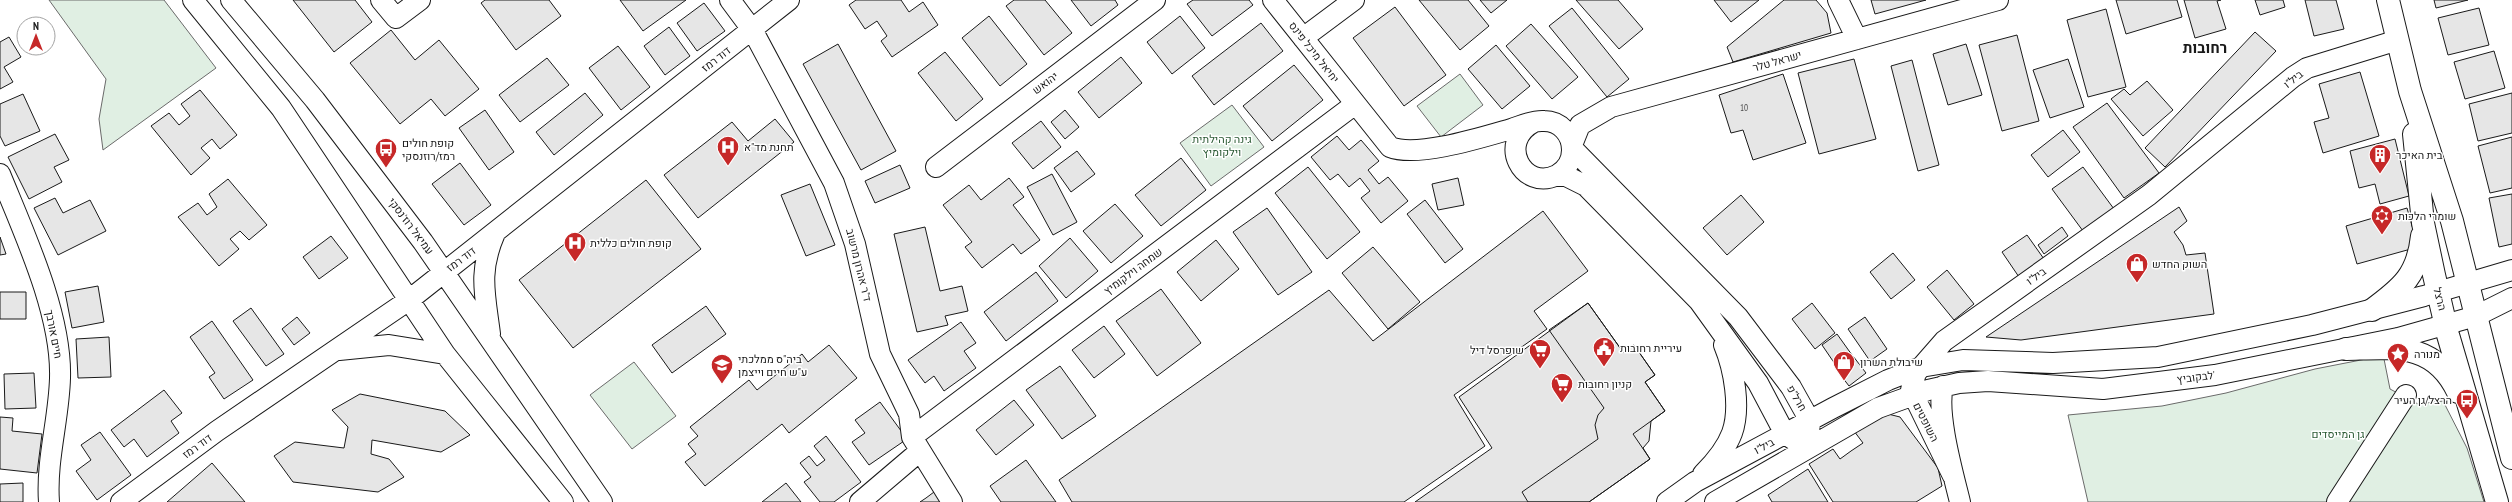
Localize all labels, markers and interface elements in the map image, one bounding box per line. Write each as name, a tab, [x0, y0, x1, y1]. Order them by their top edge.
north arrow	[16, 16, 56, 56]
text: N	[33, 19, 39, 33]
street label: יחיאל מיכל פינס	[1286, 19, 1342, 85]
district label: רחובות	[2183, 38, 2227, 57]
street label: דוד רמז	[699, 43, 734, 75]
street label: ישראל טלר	[1751, 47, 1803, 75]
street label: ביל"ו	[2280, 67, 2306, 91]
street label: יהואש	[1029, 69, 1061, 97]
house number: 10	[1740, 102, 1748, 113]
park label: גינה קהילתית וילקומיץ	[1192, 132, 1252, 159]
hospital icon: תחנת מד"א	[715, 134, 741, 167]
bus stop icon: קופת חולים רמז/רוזנסקי	[373, 136, 399, 169]
place label: קופת חולים רמז/רוזנסקי	[402, 136, 455, 163]
place label: תחנת מד"א	[744, 140, 794, 154]
building icon: בית האיכר	[2367, 142, 2393, 175]
place label: בית האיכר	[2396, 148, 2443, 162]
street label: עמיאל רוז'נסקי	[385, 195, 437, 257]
synagogue icon: שומרי הלכות	[2369, 203, 2395, 236]
place label: שומרי הלכות	[2398, 209, 2456, 223]
street label: ד"ר אהרון מרשוב	[843, 227, 875, 303]
hospital icon: קופת חולים כללית	[562, 230, 588, 263]
place label: קופת חולים כללית	[590, 236, 672, 250]
street label: דוד רמז	[443, 243, 479, 275]
street label: שמחה וילקומיץ	[1101, 244, 1165, 298]
shop icon: השוק החדש	[2124, 251, 2150, 284]
place label: השוק החדש	[2152, 257, 2207, 271]
street label: ביל"ו	[2023, 264, 2049, 288]
street label: הרצל	[2430, 286, 2450, 312]
street label: חיים אורבך	[42, 308, 66, 360]
public building icon: עיריית רחובות	[1591, 335, 1617, 368]
supermarket icon: שופרסל דיל	[1527, 337, 1553, 370]
place label: עיריית רחובות	[1620, 341, 1682, 355]
place icon: מנורה	[2385, 341, 2411, 374]
place label: שופרסל דיל	[1470, 343, 1524, 357]
place label: מנורה	[2414, 347, 2440, 361]
shop icon: שיבולת השרון	[1831, 349, 1857, 382]
school or university icon: ביה"ס ממלכתי ע"ש חיים וייצמן	[709, 352, 735, 385]
place label: ביה"ס ממלכתי ע"ש חיים וייצמן	[738, 352, 807, 379]
place label: שיבולת השרון	[1860, 355, 1923, 369]
street label: לבקוביץ'	[2176, 368, 2216, 386]
supermarket icon: קניון רחובות	[1549, 371, 1575, 404]
place label: קניון רחובות	[1578, 377, 1632, 391]
street label: חרל"פ	[1784, 382, 1810, 414]
bus stop icon: הרצל/גן העיר	[2454, 387, 2480, 420]
place label: הרצל/גן העיר	[2394, 393, 2452, 407]
street label: השופטים	[1910, 400, 1942, 444]
park label: גן המייסדים	[2312, 427, 2364, 441]
street label: דוד רמז	[179, 430, 215, 461]
street label: ביל"ו	[1751, 435, 1777, 457]

